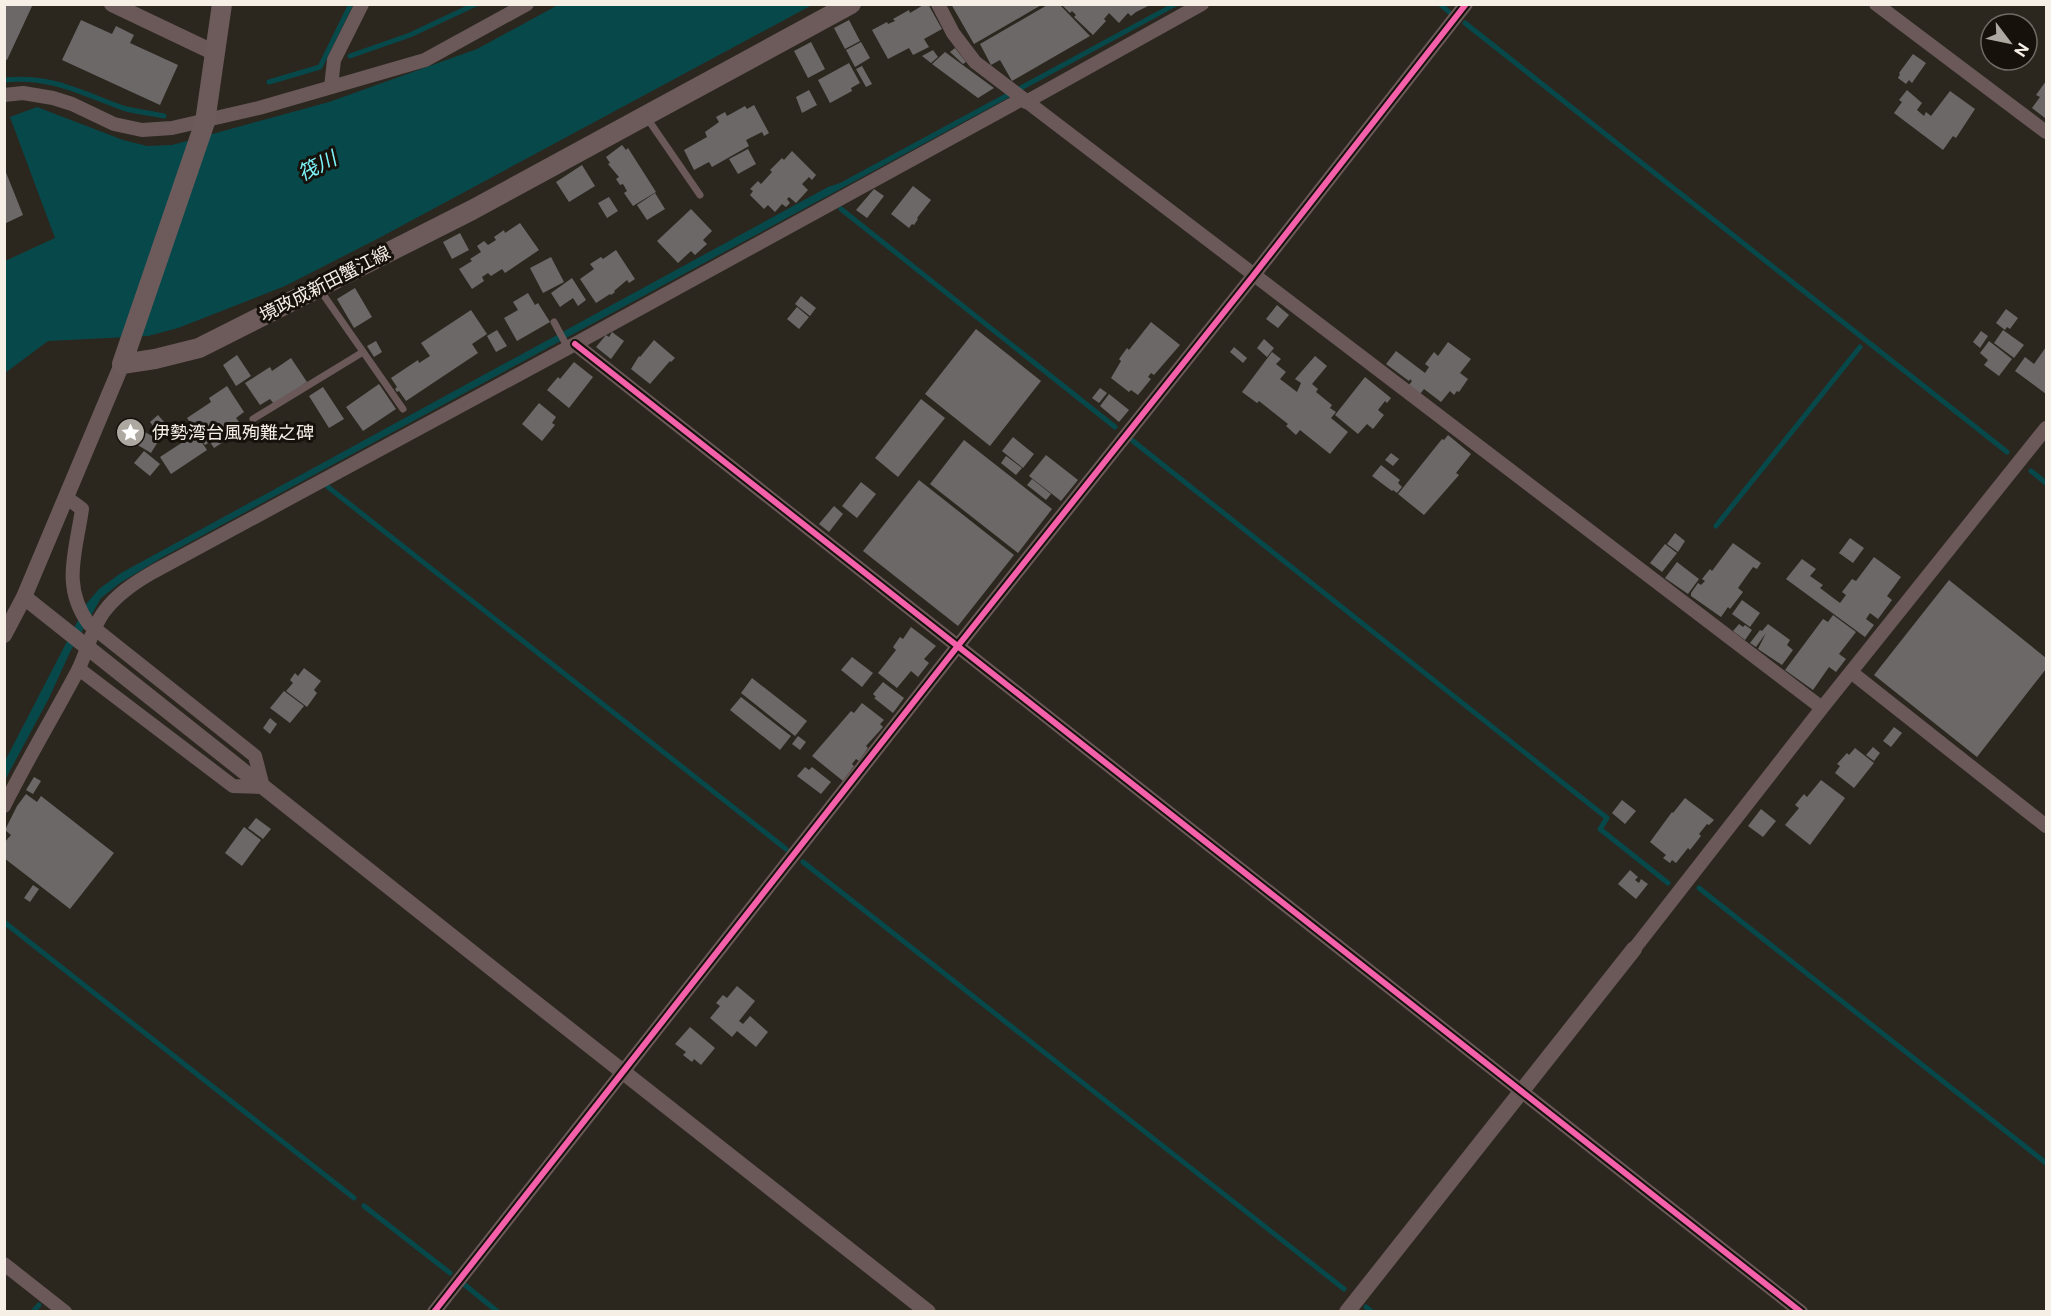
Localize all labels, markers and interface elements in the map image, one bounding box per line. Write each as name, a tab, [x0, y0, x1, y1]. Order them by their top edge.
north arrow	[1979, 12, 2039, 72]
text: N	[2010, 39, 2033, 60]
water label: 筏川	[294, 145, 342, 186]
street label: 境政成新田蟹江線	[256, 242, 394, 326]
place icon: 伊勢湾台風殉難之碑	[115, 417, 147, 449]
place label: 伊勢湾台風殉難之碑	[152, 422, 314, 443]

